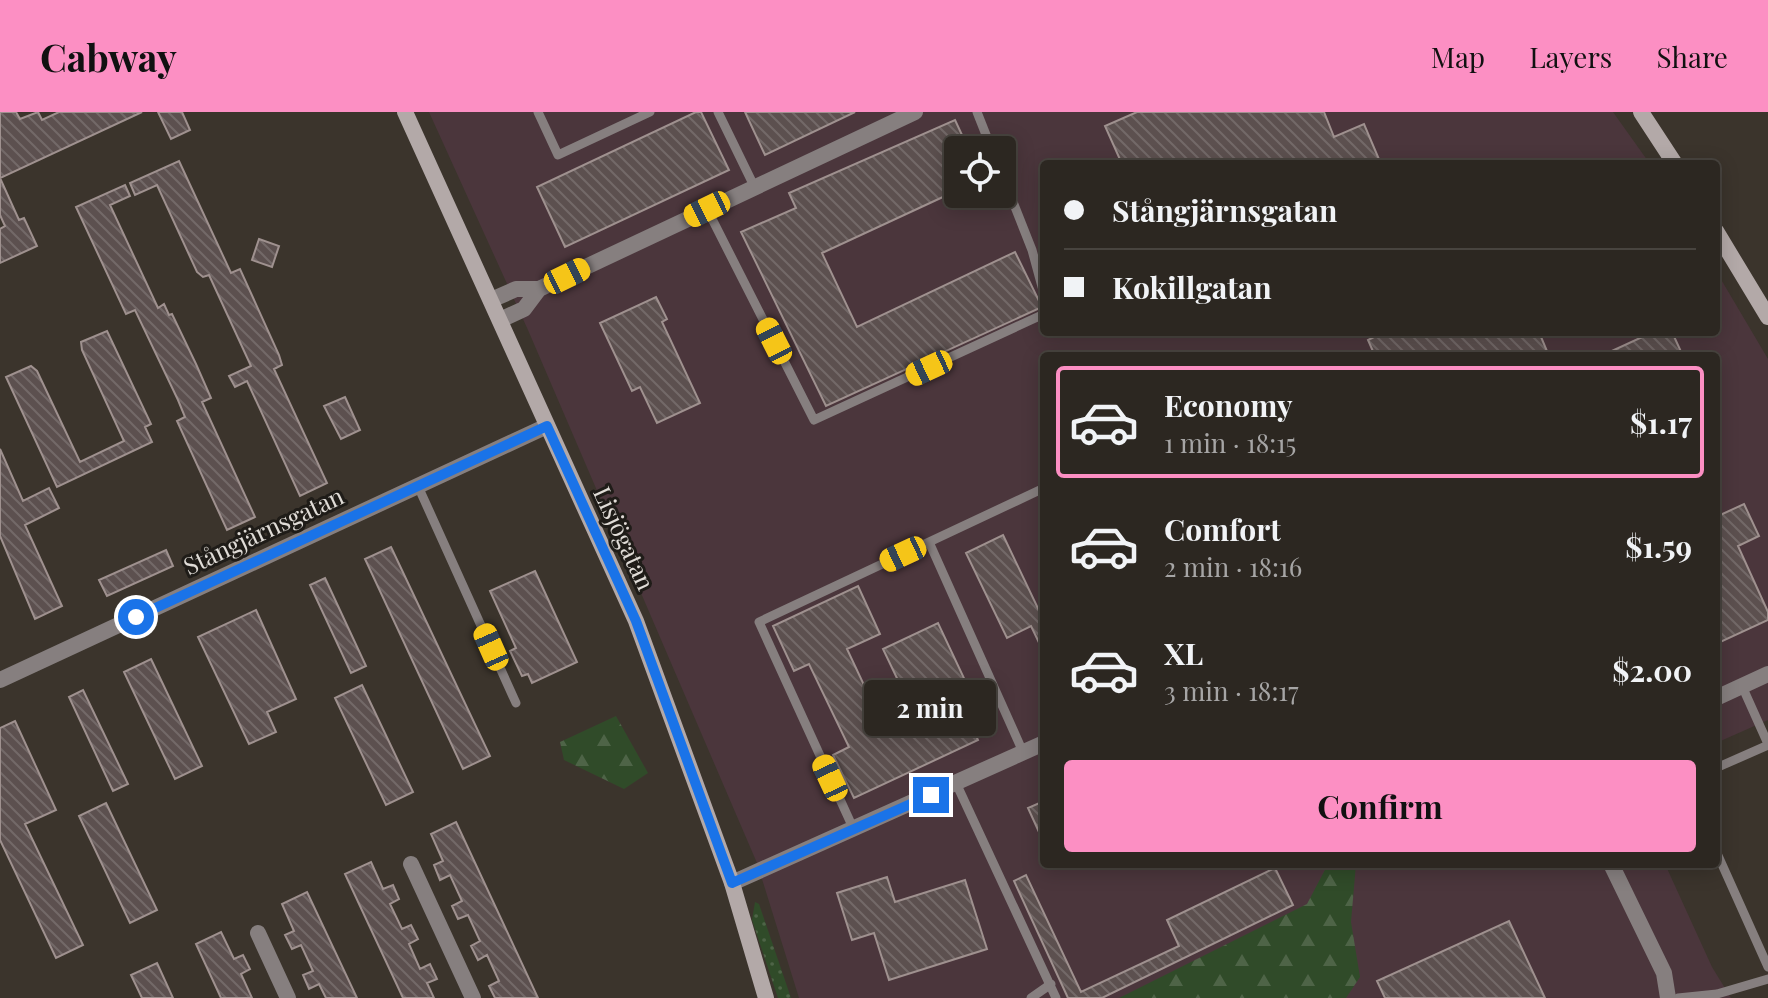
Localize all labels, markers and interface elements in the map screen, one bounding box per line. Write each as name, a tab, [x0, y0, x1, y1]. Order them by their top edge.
text: Cabway	[40, 31, 177, 82]
text: Map	[1431, 38, 1485, 75]
text: Layers	[1529, 38, 1612, 75]
text: Share	[1656, 38, 1728, 75]
map controls	[944, 136, 1016, 208]
button: locate	[944, 136, 1016, 208]
car	[680, 188, 734, 230]
text: Stångjärnsgatan	[1112, 190, 1338, 230]
car	[540, 255, 594, 297]
text: Kokillgatan	[1112, 267, 1272, 307]
car	[752, 314, 796, 368]
car	[902, 347, 956, 389]
text: Economy	[1164, 385, 1293, 425]
icon: car	[1068, 386, 1140, 458]
text: $1.17	[1630, 402, 1692, 442]
text: 1 min · 18:15	[1164, 425, 1296, 460]
street label: Stångjärnsgatan	[178, 479, 348, 581]
street label: Lisjögatan	[587, 481, 663, 595]
text: Comfort	[1164, 509, 1281, 549]
icon: car	[1068, 510, 1140, 582]
text: $1.59	[1625, 526, 1692, 566]
car	[876, 533, 930, 575]
text: 2 min · 18:16	[1164, 549, 1302, 584]
route start	[118, 599, 154, 635]
car	[470, 620, 512, 674]
text: XL	[1164, 633, 1203, 673]
icon: car	[1068, 634, 1140, 706]
text: $2.00	[1612, 650, 1692, 690]
text: 3 min · 18:17	[1164, 673, 1298, 708]
callout: 2 min	[865, 679, 997, 735]
text: 2 min	[896, 690, 964, 725]
car	[809, 751, 851, 805]
button: Confirm	[1064, 760, 1696, 852]
route end	[913, 777, 949, 813]

